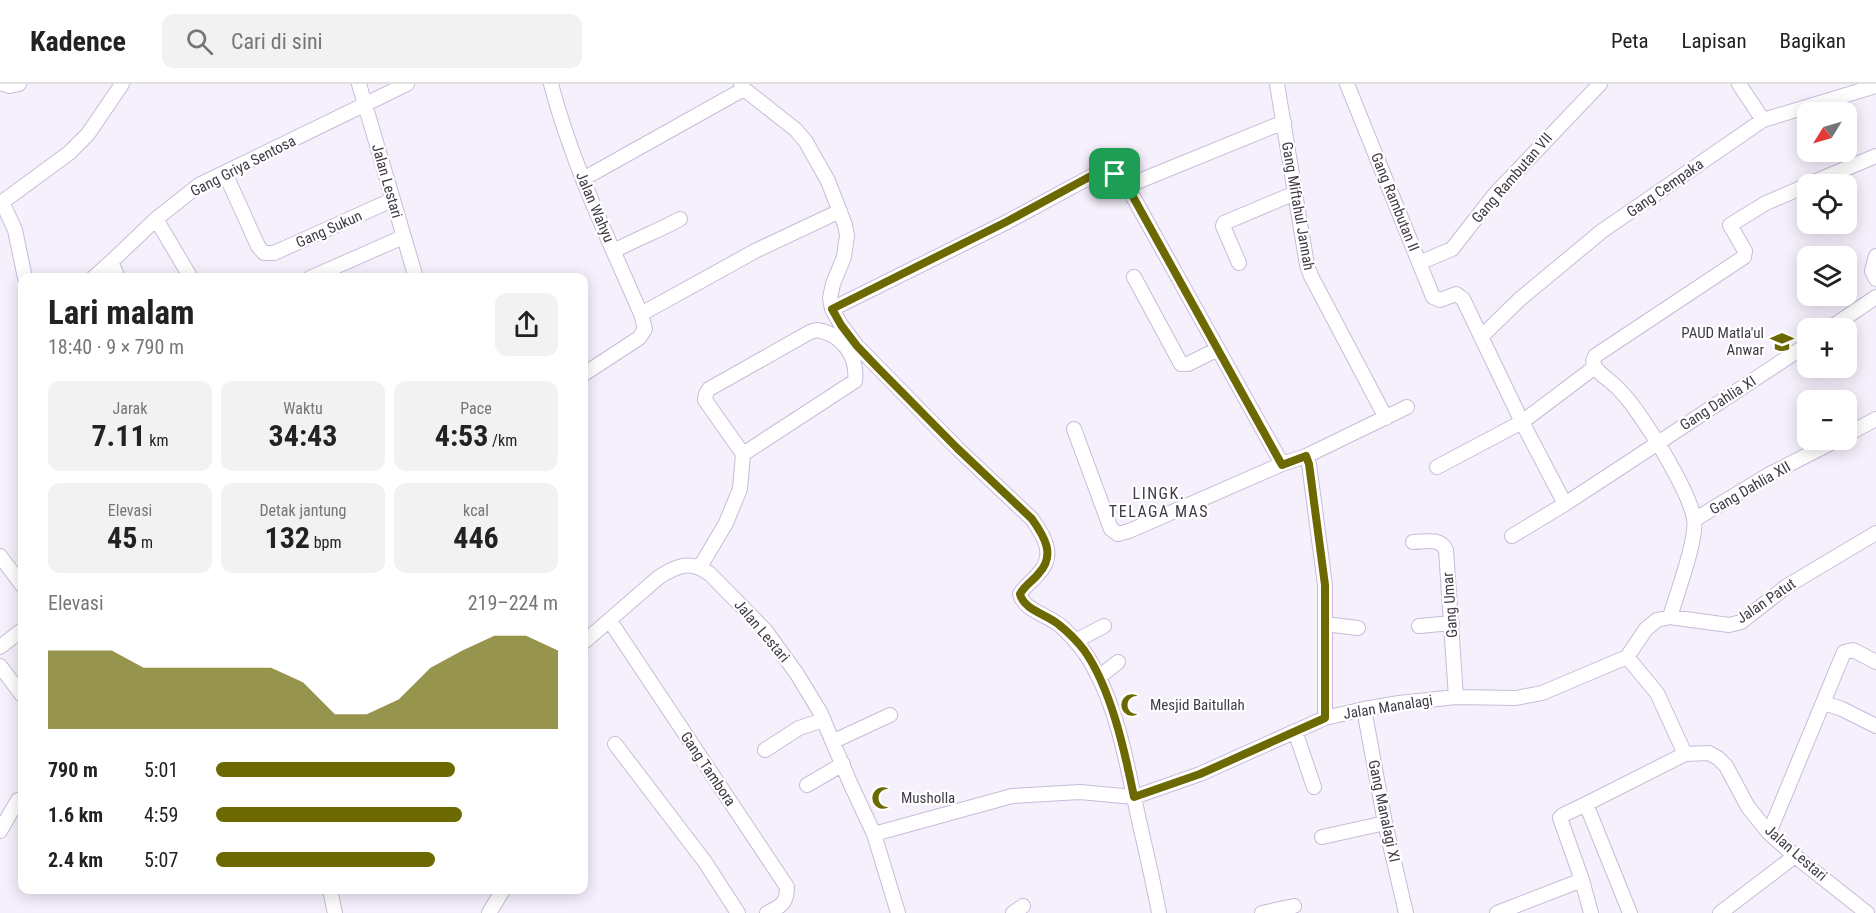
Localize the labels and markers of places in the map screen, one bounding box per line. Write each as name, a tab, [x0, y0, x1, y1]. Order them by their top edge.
pin	[1089, 148, 1140, 199]
place label: PAUD Matla'ul Anwar	[1681, 324, 1764, 359]
school or university icon: PAUD Matla'ul Anwar	[1769, 329, 1795, 355]
mosque icon: Mesjid Baitullah	[1119, 692, 1145, 718]
place label: Mesjid Baitullah	[1150, 696, 1245, 714]
mosque icon: Musholla	[870, 785, 896, 811]
place label: Musholla	[901, 789, 955, 807]

